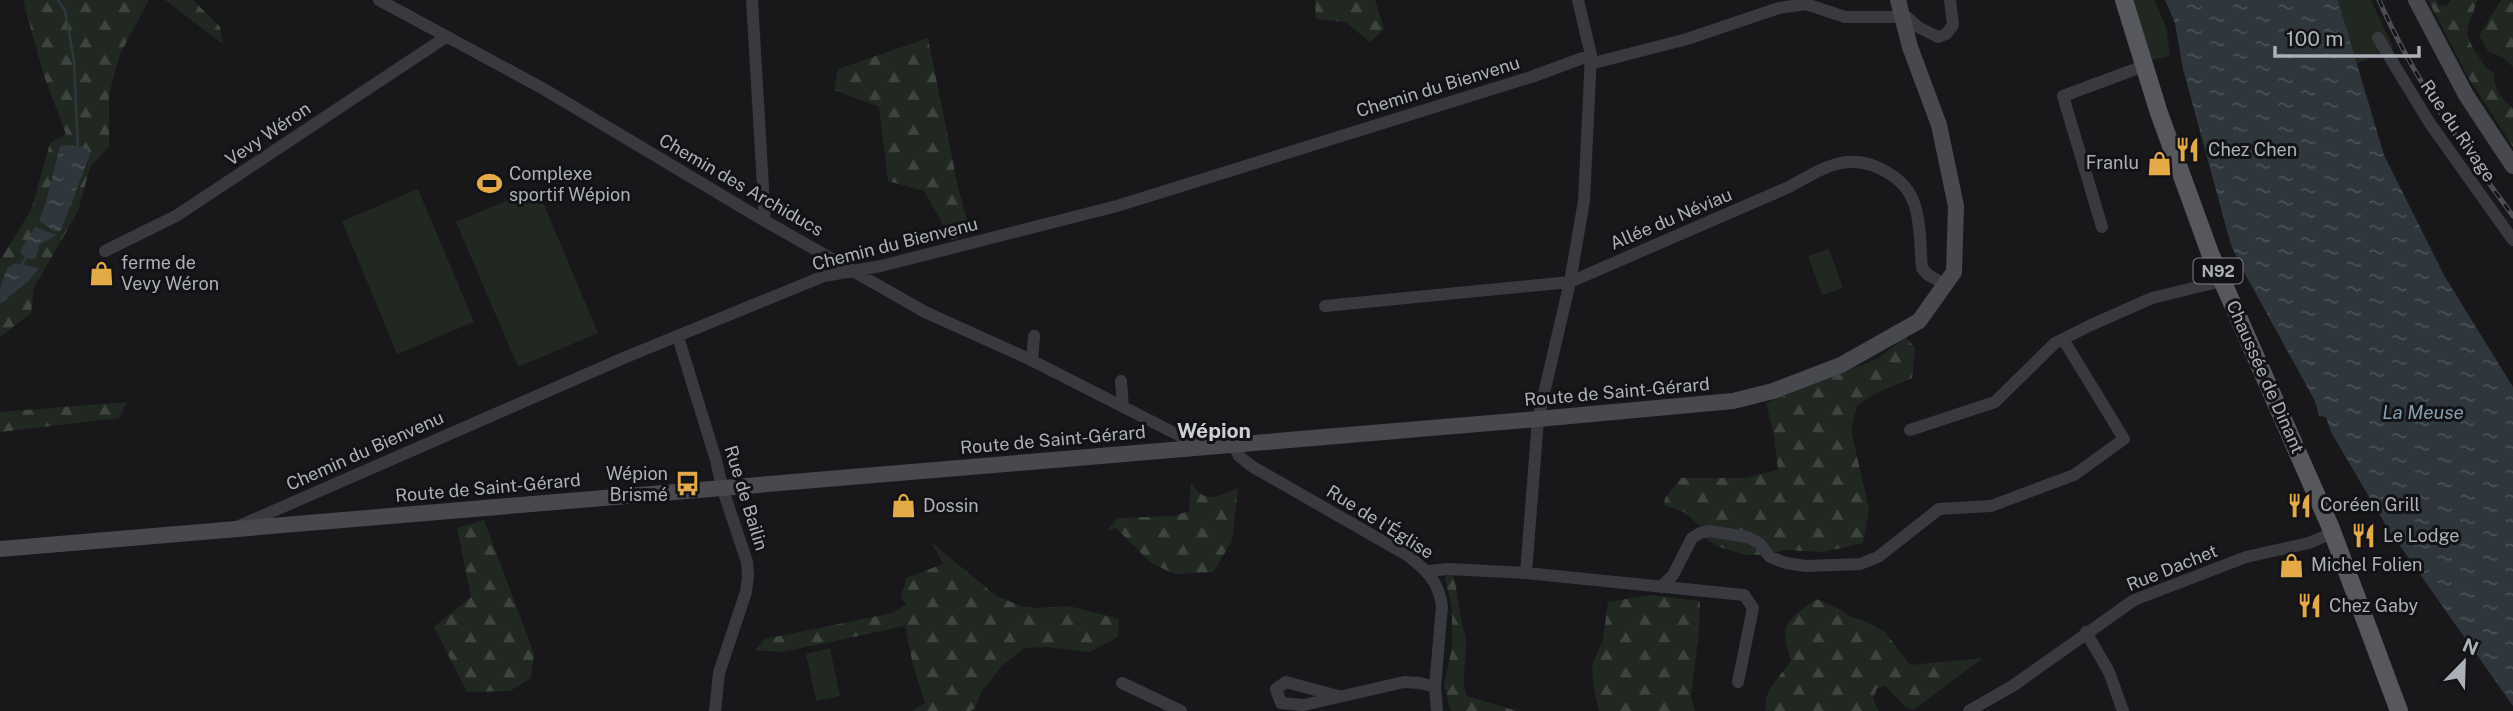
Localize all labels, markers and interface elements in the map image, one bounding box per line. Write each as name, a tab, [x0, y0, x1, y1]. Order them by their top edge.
scale bar	[2275, 14, 2418, 58]
text: 100 m	[2286, 26, 2343, 51]
street label: Chemin du Bienvenu	[1354, 52, 1522, 121]
street label: Rue du Rivage	[2417, 76, 2500, 186]
street label: Vevy Wéron	[221, 97, 314, 170]
street label: Chemin des Archiducs	[655, 129, 827, 240]
restaurant icon: Chez Chen	[2174, 136, 2202, 164]
place label: Chez Chen	[2208, 139, 2297, 160]
shop icon: Franlu	[2145, 149, 2173, 177]
place label: Franlu	[2086, 152, 2139, 173]
place label: Complexe sportif Wépion	[509, 163, 631, 205]
sports icon: Complexe sportif Wépion	[475, 170, 503, 198]
street label: Allée du Néviau	[1607, 183, 1735, 254]
street label: Chemin du Bienvenu	[810, 213, 980, 274]
place label: ferme de Vevy Wéron	[121, 252, 219, 294]
road number: N92	[2194, 258, 2242, 284]
shop icon: ferme de Vevy Wéron	[87, 259, 115, 287]
street label: Chaussée de Dinant	[2222, 297, 2309, 457]
street label: Route de Saint-Gérard	[1523, 373, 1711, 410]
water label: La Meuse	[2382, 401, 2464, 423]
street label: Chemin du Bienvenu	[283, 406, 447, 495]
district label: Wépion	[1177, 418, 1251, 443]
street label: Route de Saint-Gérard	[959, 421, 1147, 458]
street label: Rue de Bailin	[721, 443, 772, 553]
place label: Wépion Brismé	[606, 463, 668, 505]
street label: Route de Saint-Gérard	[394, 469, 582, 506]
bus stop icon: Wépion Brismé	[674, 470, 702, 498]
street label: Rue de l'Église	[1323, 479, 1438, 563]
restaurant icon: Coréen Grill	[2286, 491, 2314, 519]
shop icon: Dossin	[889, 492, 917, 520]
place label: Coréen Grill	[2320, 494, 2420, 515]
place label: Dossin	[923, 495, 979, 516]
restaurant icon: Le Lodge	[2349, 522, 2377, 550]
place label: Le Lodge	[2383, 525, 2460, 546]
street label: Rue Dachet	[2123, 540, 2220, 595]
shop icon: Michel Folien	[2277, 551, 2305, 579]
place label: Michel Folien	[2311, 554, 2422, 575]
restaurant icon: Chez Gaby	[2295, 592, 2323, 620]
place label: Chez Gaby	[2329, 595, 2419, 616]
north arrow	[2429, 627, 2499, 697]
text: N	[2460, 633, 2482, 659]

